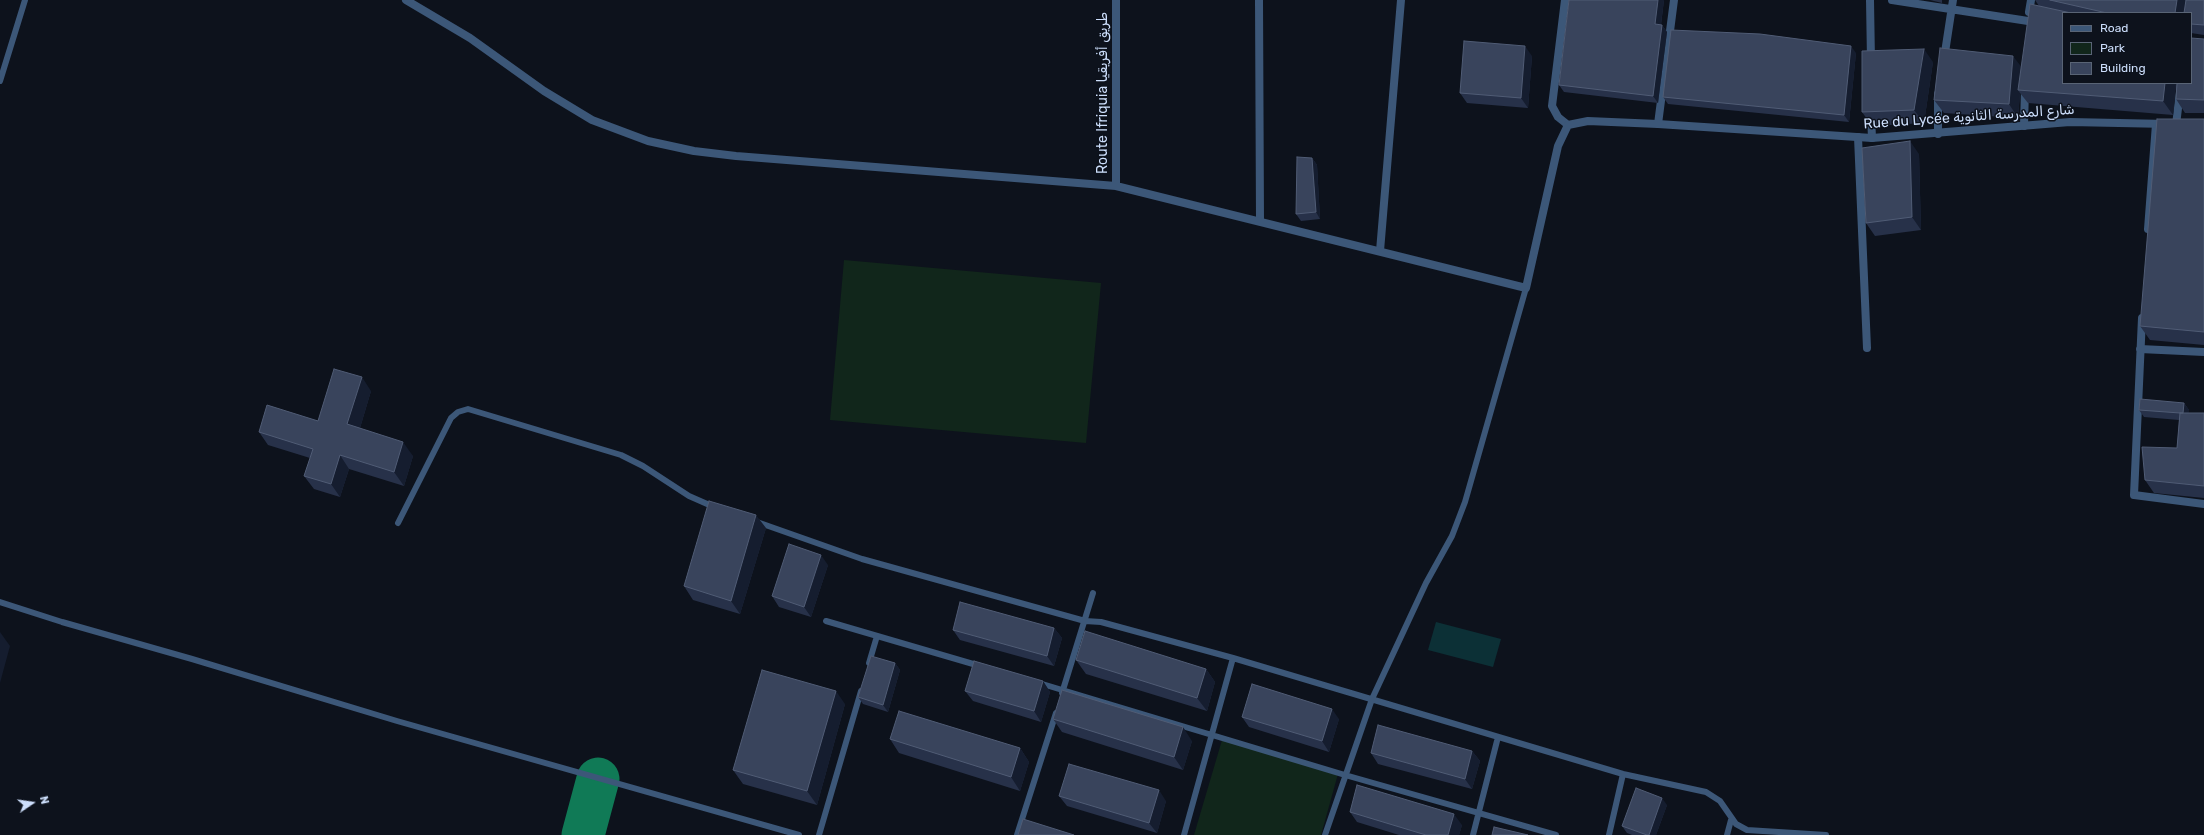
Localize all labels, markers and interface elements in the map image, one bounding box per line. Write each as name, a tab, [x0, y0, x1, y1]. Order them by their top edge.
street label: Route Ifriquia طريق أفريقيا	[1095, 12, 1111, 174]
legend	[2062, 12, 2192, 84]
text: Road	[2100, 21, 2128, 35]
text: Park	[2100, 41, 2125, 55]
text: Building	[2100, 61, 2146, 75]
street label: Rue du Lycée شارع المدرسة الثانوية	[1863, 101, 2075, 133]
north arrow	[12, 783, 52, 823]
text: N	[37, 795, 51, 806]

